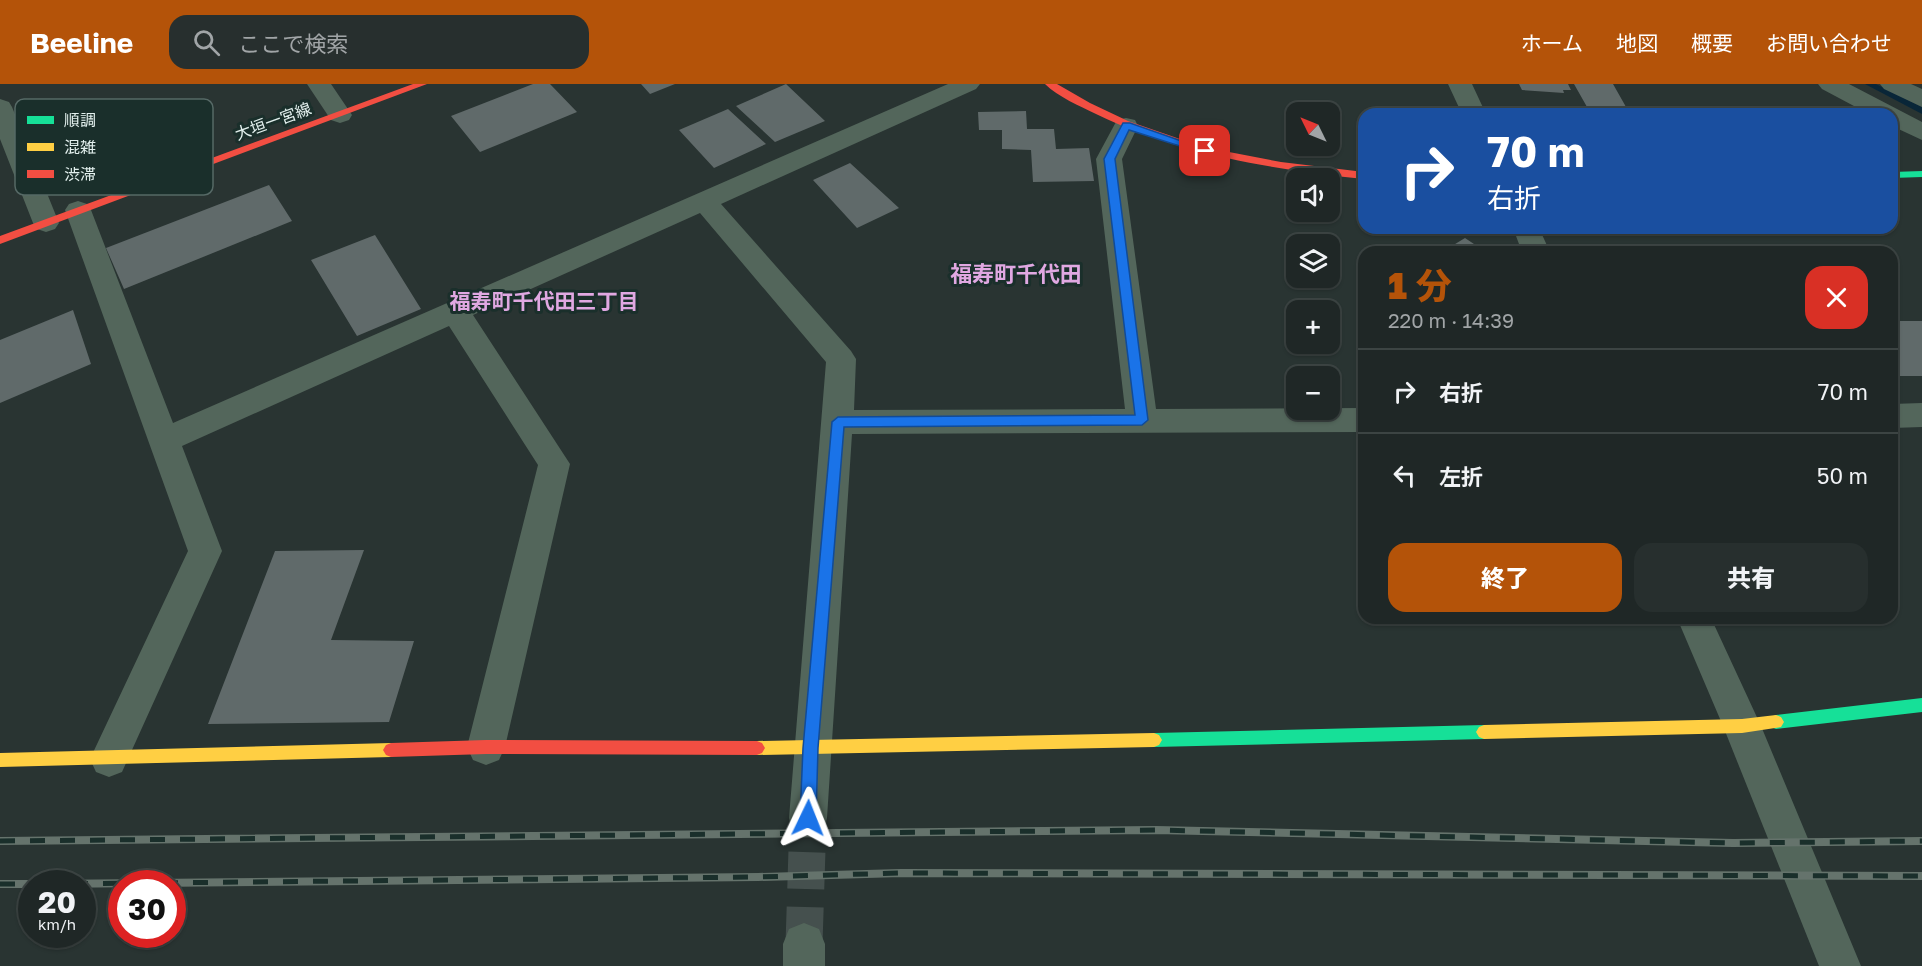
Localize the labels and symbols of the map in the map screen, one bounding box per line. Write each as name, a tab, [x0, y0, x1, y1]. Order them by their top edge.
street label: 大垣一宮線	[232, 98, 314, 144]
legend	[15, 99, 213, 195]
north arrow	[1286, 102, 1340, 156]
text: 順調	[64, 110, 96, 130]
pin	[1179, 125, 1230, 176]
text: 混雑	[64, 137, 96, 157]
text: 渋滞	[64, 164, 96, 184]
district label: 福寿町千代田	[950, 260, 1082, 287]
district label: 福寿町千代田三丁目	[450, 288, 639, 314]
position arrow	[776, 786, 840, 850]
speed limit sign: 30	[108, 870, 186, 948]

